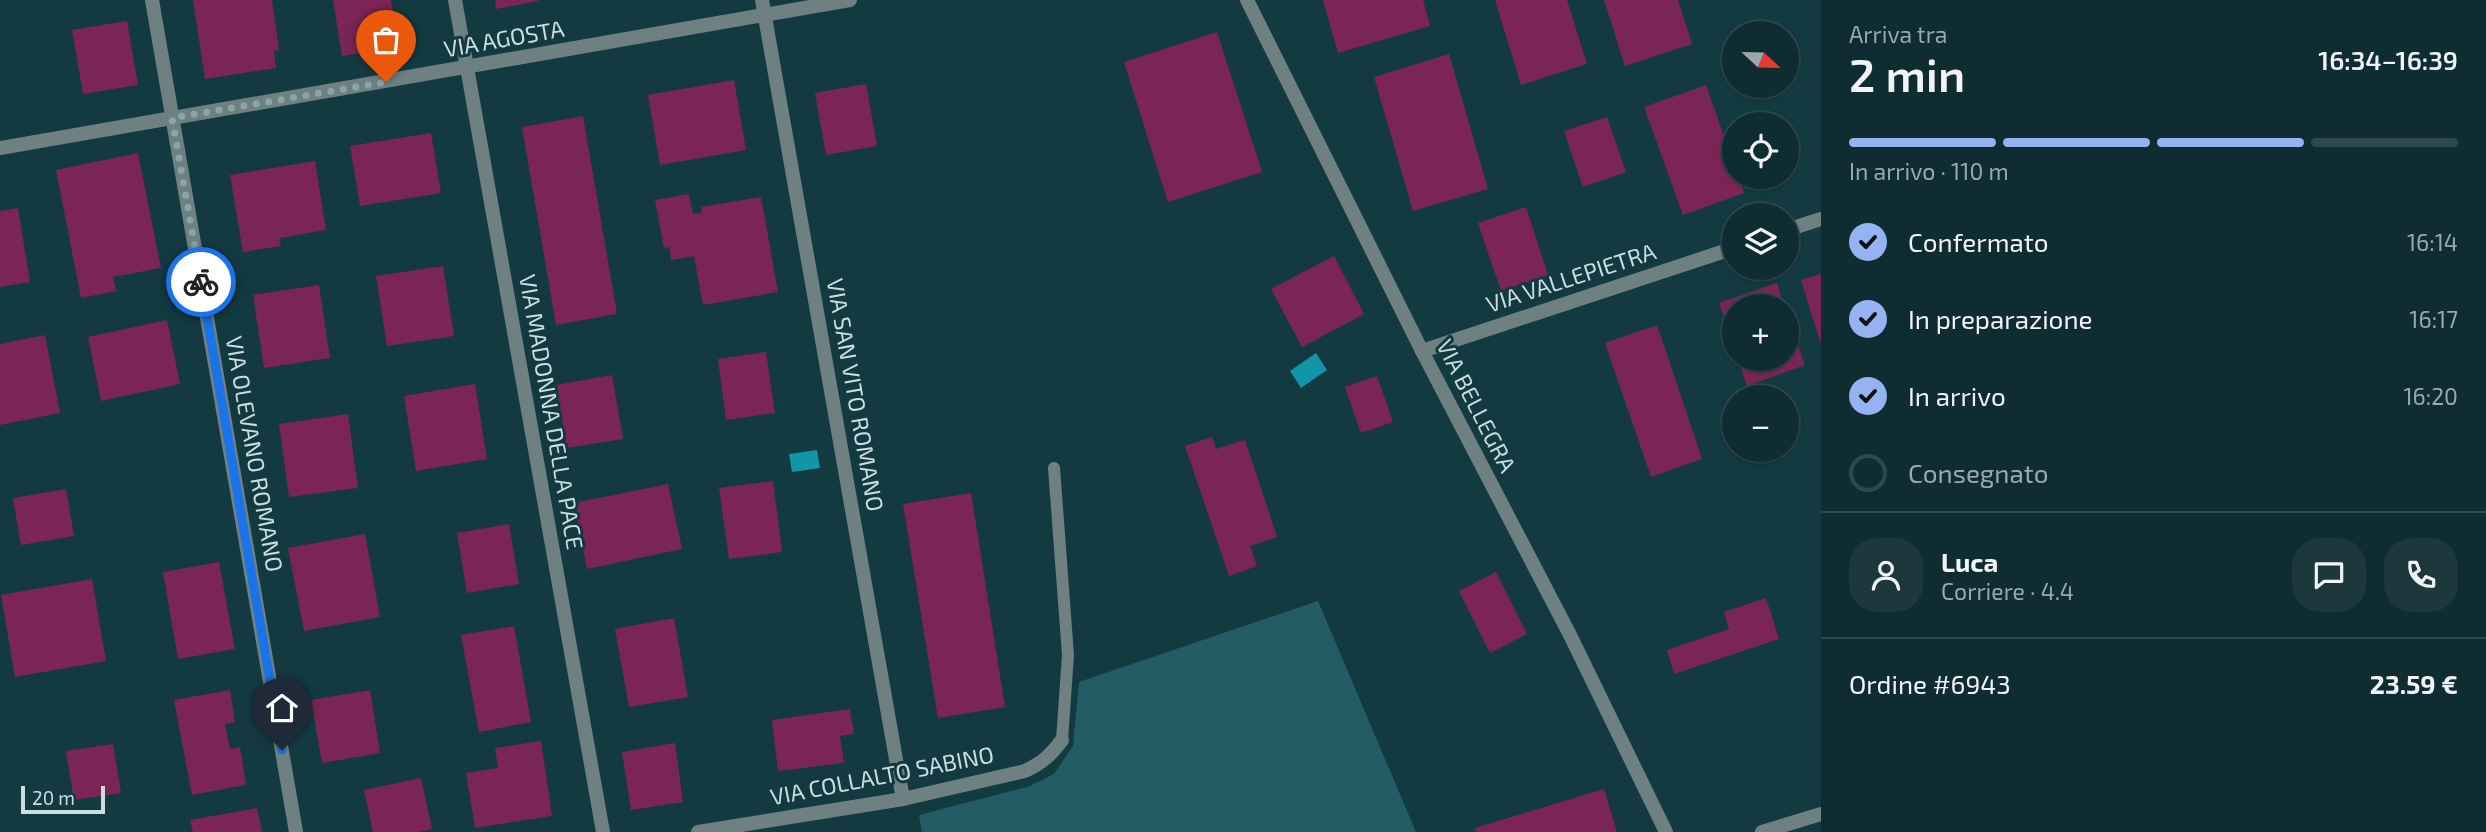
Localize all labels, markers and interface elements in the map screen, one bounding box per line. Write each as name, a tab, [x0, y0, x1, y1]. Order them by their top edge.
pin	[356, 10, 416, 82]
street label: VIA AGOSTA	[442, 14, 567, 62]
text: Arriva tra	[1849, 20, 1948, 48]
icon: bag	[367, 21, 405, 59]
north arrow	[1722, 21, 1799, 98]
map controls	[1722, 21, 1799, 462]
text: 16:34–16:39	[2318, 44, 2458, 75]
text: 2 min	[1849, 46, 1965, 101]
button: locate	[1722, 112, 1799, 189]
text: In arrivo · 110 m	[1849, 157, 2009, 185]
button: layers	[1722, 203, 1799, 280]
icon: check	[1849, 223, 1887, 261]
text: Confermato	[1908, 226, 2048, 257]
text: 16:14	[2407, 228, 2458, 256]
street label: VIA VALLEPIETRA	[1482, 236, 1660, 318]
courier	[166, 247, 236, 317]
icon: bike	[182, 263, 220, 301]
street label: VIA MADONNA DELLA PACE	[514, 272, 590, 552]
street label: VIA SAN VITO ROMANO	[822, 276, 890, 514]
button: +	[1722, 294, 1799, 371]
icon: check	[1849, 300, 1887, 338]
text: In preparazione	[1908, 303, 2092, 334]
text: 16:17	[2409, 305, 2458, 333]
street label: VIA OLEVANO ROMANO	[220, 334, 290, 574]
street label: VIA BELLEGRA	[1431, 334, 1523, 477]
icon: check	[1849, 377, 1887, 415]
text: In arrivo	[1908, 380, 2006, 411]
text: 16:20	[2403, 382, 2458, 410]
button: −	[1722, 385, 1799, 462]
text: Consegnato	[1908, 457, 2048, 488]
button: person	[1849, 538, 1923, 612]
button: chat	[2292, 538, 2366, 612]
button: phone	[2384, 538, 2458, 612]
text: Luca	[1941, 546, 1998, 577]
text: Corriere · 4.4	[1941, 577, 2074, 605]
text: Ordine #6943	[1849, 668, 2011, 699]
text: 23.59 €	[2370, 668, 2458, 699]
pin	[252, 678, 312, 750]
icon: home	[263, 689, 301, 727]
street label: VIA COLLALTO SABINO	[768, 740, 996, 810]
scale bar	[21, 783, 105, 815]
text: 20 m	[32, 786, 75, 809]

